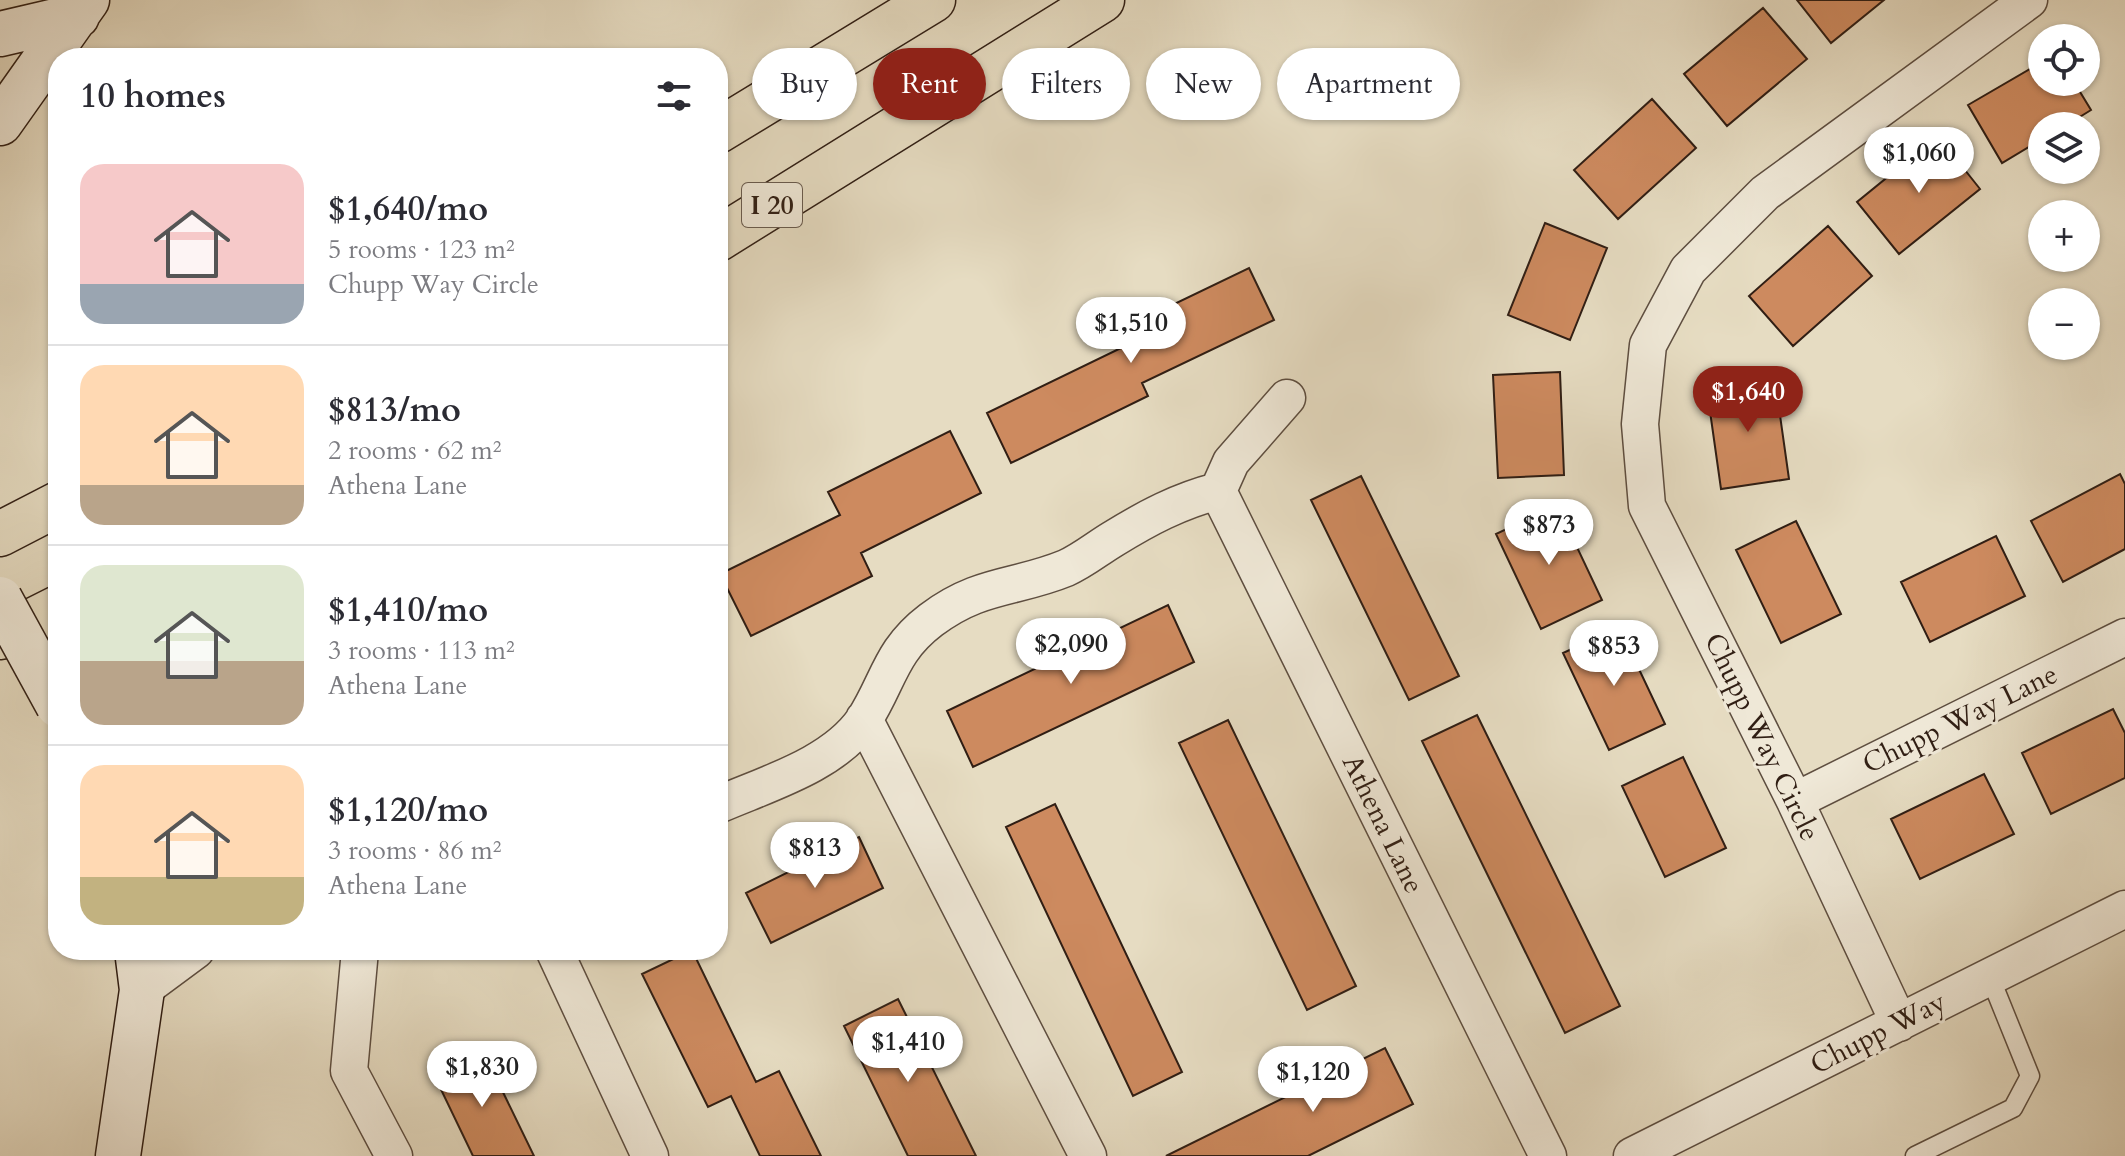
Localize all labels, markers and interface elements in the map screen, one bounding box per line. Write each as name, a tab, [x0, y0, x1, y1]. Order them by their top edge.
map controls	[2028, 24, 2100, 360]
button: locate	[2028, 24, 2100, 96]
chip: Buy	[752, 48, 857, 120]
chip: Rent	[873, 48, 986, 120]
chip: Filters	[1002, 48, 1130, 120]
chip: New	[1146, 48, 1261, 120]
chip: Apartment	[1277, 48, 1460, 120]
text: 10 homes	[80, 73, 226, 119]
icon: filters	[652, 74, 696, 118]
button: layers	[2028, 112, 2100, 184]
pin: $1,060	[1854, 127, 1984, 195]
text: $1,060	[1882, 135, 1956, 170]
road number: I 20	[742, 183, 802, 227]
text: $1,640/mo	[328, 186, 488, 232]
icon: home	[144, 196, 240, 292]
button: +	[2028, 200, 2100, 272]
text: 5 rooms · 123 m²	[328, 232, 515, 267]
text: Chupp Way Circle	[328, 267, 539, 302]
button: −	[2028, 288, 2100, 360]
pin: $1,510	[1066, 297, 1196, 365]
text: $1,510	[1094, 305, 1168, 340]
pin: $1,640	[1683, 366, 1813, 434]
text: $1,640	[1711, 374, 1785, 409]
text: $813/mo	[328, 387, 461, 433]
icon: home	[144, 397, 240, 493]
text: 2 rooms · 62 m²	[328, 433, 501, 468]
text: Athena Lane	[328, 468, 467, 503]
pin: $873	[1502, 499, 1596, 567]
text: $873	[1522, 507, 1576, 542]
text: $1,410/mo	[328, 587, 488, 633]
icon: home	[144, 597, 240, 693]
pin: $2,090	[1006, 618, 1136, 686]
pin: $853	[1567, 620, 1661, 688]
text: $2,090	[1034, 626, 1108, 661]
street label: Chupp Way Circle	[1695, 627, 1829, 847]
text: $853	[1587, 628, 1641, 663]
text: 3 rooms · 113 m²	[328, 633, 515, 668]
street label: Chupp Way Lane	[1856, 655, 2064, 783]
text: Athena Lane	[328, 668, 467, 703]
street label: Athena Lane	[1333, 748, 1433, 900]
text: $1,120/mo	[328, 787, 488, 833]
icon: home	[144, 797, 240, 893]
pin: $813	[768, 822, 862, 890]
text: $813	[788, 830, 842, 865]
text: 3 rooms · 86 m²	[328, 833, 501, 868]
text: Athena Lane	[328, 868, 467, 903]
street label: Chupp Way	[1804, 983, 1952, 1083]
pin: $1,410	[843, 1016, 973, 1084]
text: $1,410	[871, 1024, 945, 1059]
pin: $1,830	[417, 1041, 547, 1109]
pin: $1,120	[1248, 1046, 1378, 1114]
text: $1,830	[445, 1049, 519, 1084]
text: $1,120	[1276, 1054, 1350, 1089]

